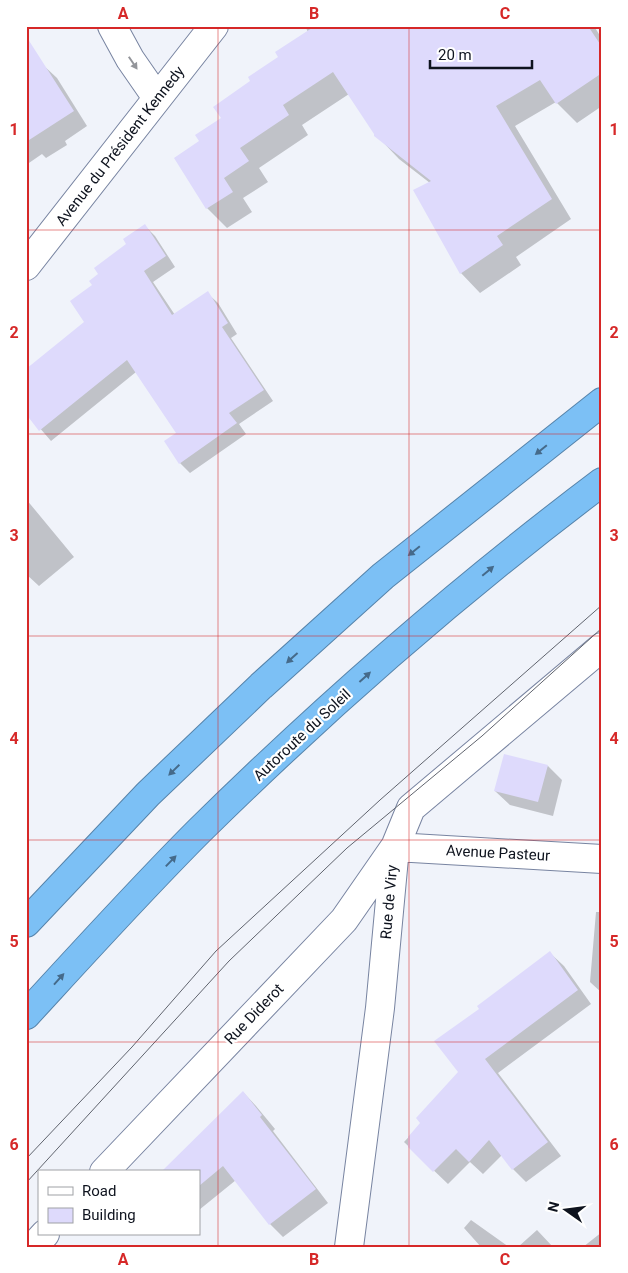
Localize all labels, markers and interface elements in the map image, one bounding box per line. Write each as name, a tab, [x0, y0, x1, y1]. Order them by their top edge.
text: A	[118, 4, 129, 23]
text: B	[309, 4, 319, 23]
text: C	[500, 4, 510, 23]
scale bar	[430, 38, 533, 70]
text: 20 m	[438, 46, 472, 64]
one-way arrow	[128, 57, 138, 70]
street label: Avenue du Président Kennedy	[52, 63, 188, 229]
text: 1	[9, 120, 19, 139]
text: 1	[609, 120, 619, 139]
text: 2	[9, 323, 19, 342]
text: 2	[609, 323, 619, 342]
one-way arrow	[535, 444, 548, 455]
text: 3	[9, 526, 19, 545]
text: 3	[609, 526, 619, 545]
one-way arrow	[408, 546, 421, 557]
one-way arrow	[481, 566, 494, 577]
one-way arrow	[286, 652, 298, 664]
one-way arrow	[358, 671, 370, 683]
street label: Autoroute du Soleil	[250, 685, 354, 785]
text: 4	[9, 729, 19, 748]
text: 4	[609, 729, 619, 748]
one-way arrow	[168, 763, 180, 775]
street label: Avenue Pasteur	[445, 841, 551, 865]
one-way arrow	[165, 855, 177, 867]
street label: Rue de Viry	[377, 864, 401, 940]
text: 5	[9, 932, 19, 951]
text: 5	[609, 932, 619, 951]
one-way arrow	[53, 973, 65, 985]
street label: Rue Diderot	[221, 980, 287, 1048]
text: 6	[9, 1135, 19, 1154]
text: 6	[609, 1135, 619, 1154]
legend	[38, 1170, 200, 1236]
text: Road	[82, 1182, 116, 1200]
north arrow	[540, 1186, 590, 1236]
text: N	[544, 1200, 562, 1214]
text: Building	[82, 1206, 136, 1224]
text: A	[118, 1250, 129, 1269]
text: B	[309, 1250, 319, 1269]
text: C	[500, 1250, 510, 1269]

